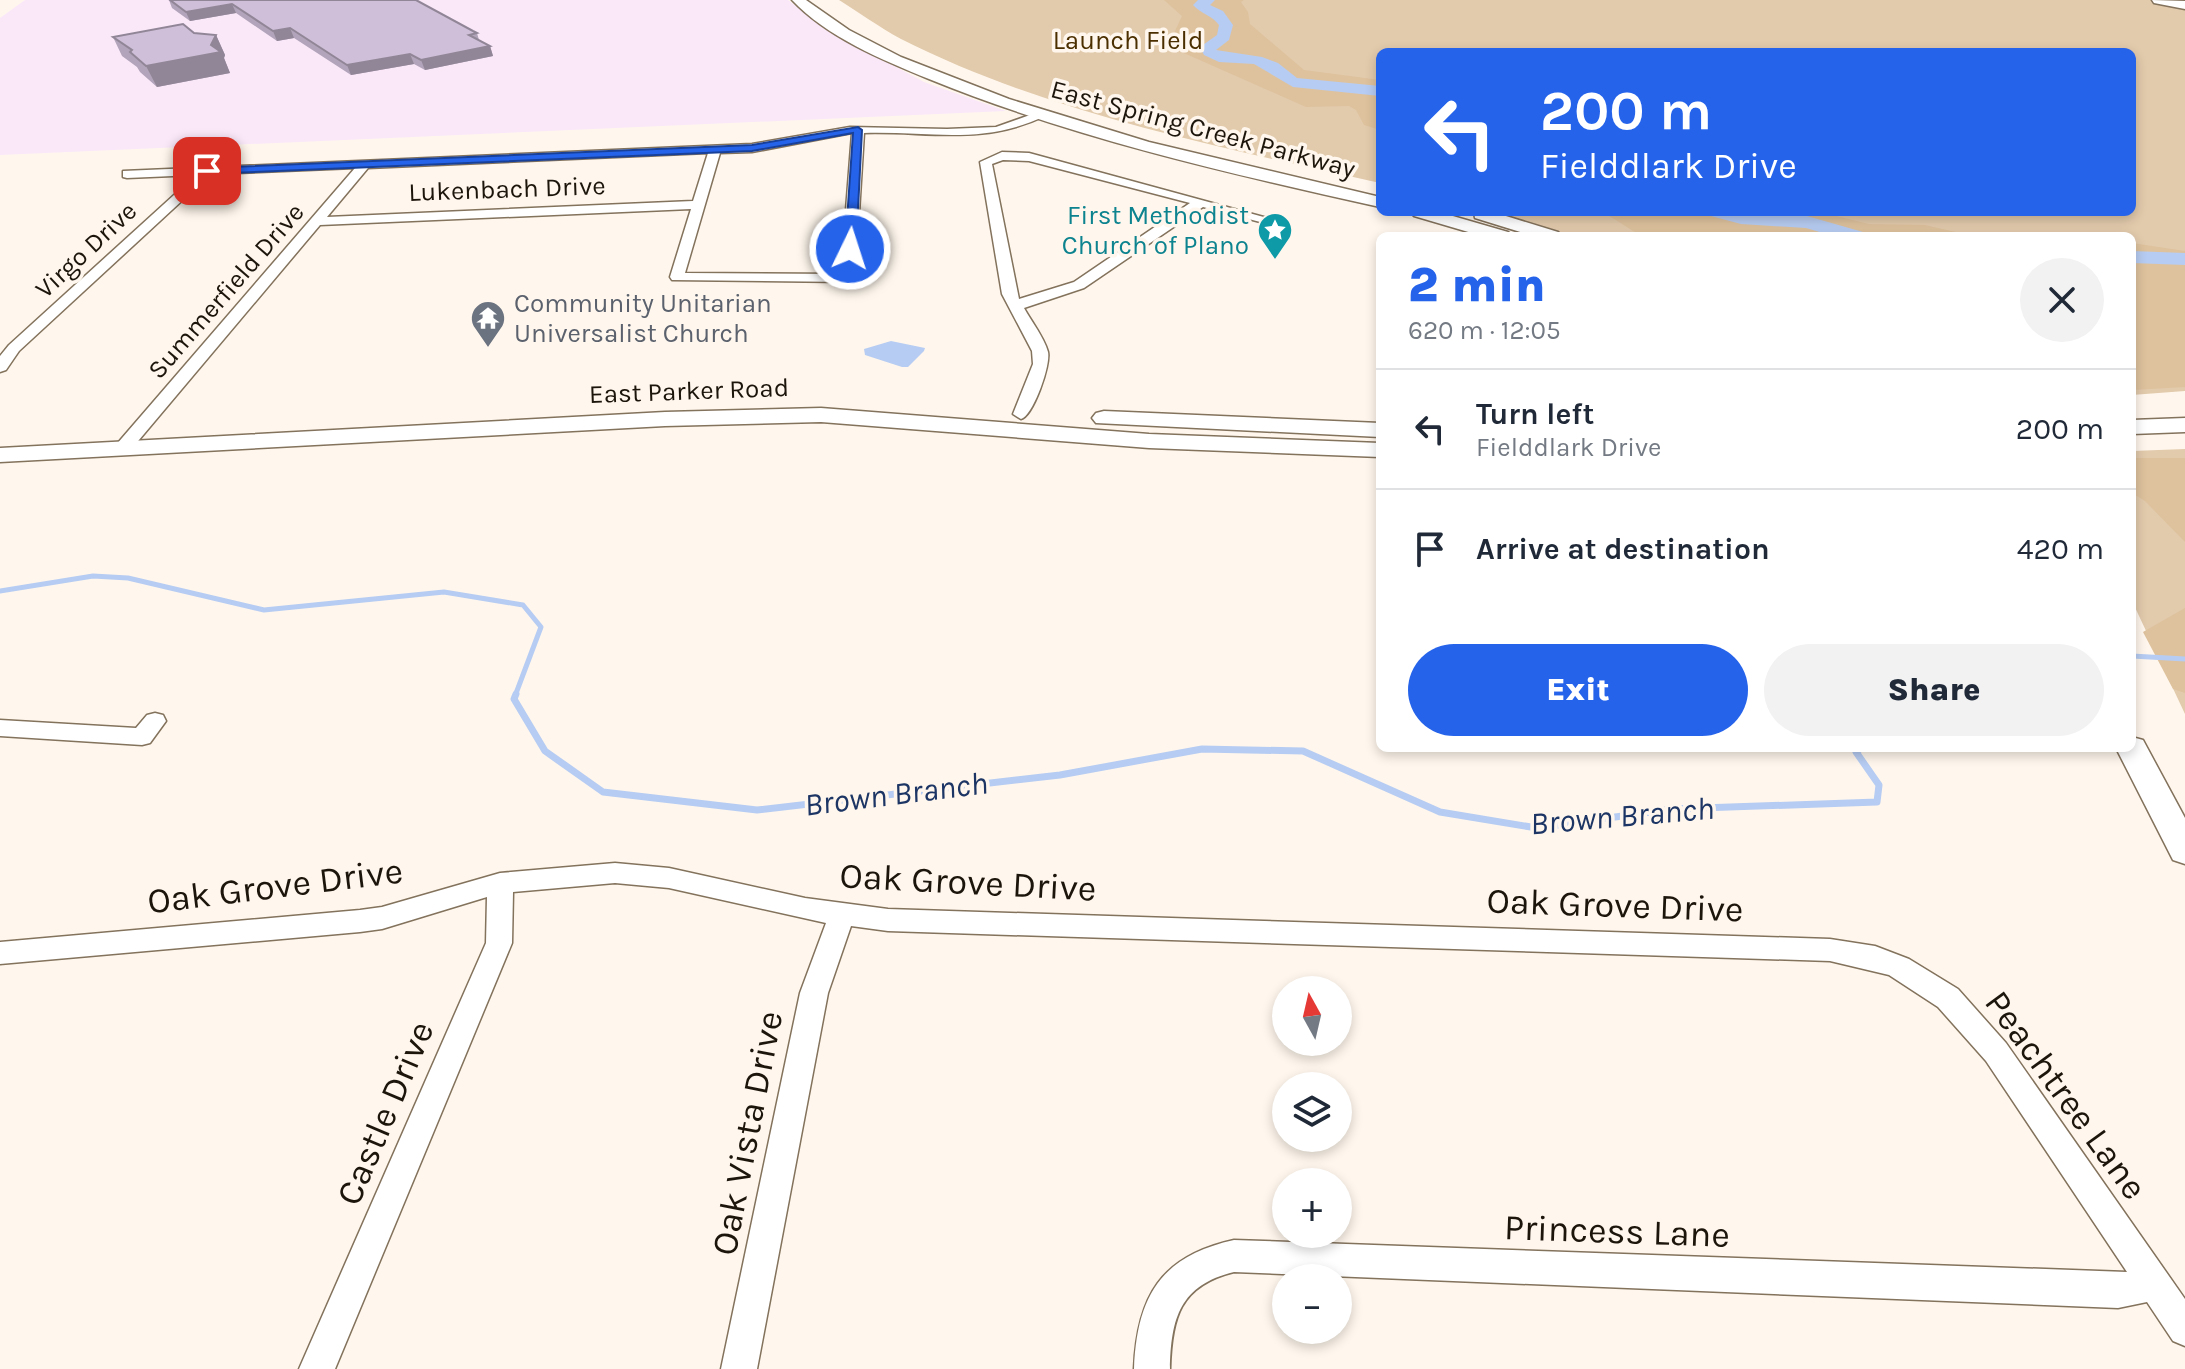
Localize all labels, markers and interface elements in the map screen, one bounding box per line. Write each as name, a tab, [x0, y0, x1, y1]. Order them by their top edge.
park label: Launch Field	[1053, 25, 1203, 56]
street label: East Spring Creek Parkway	[1047, 73, 1359, 185]
text: 200 m	[1540, 78, 1712, 143]
icon: left	[1408, 80, 1512, 184]
pin	[173, 137, 241, 205]
text: Fielddlark Drive	[1540, 145, 1797, 187]
icon: arrive	[185, 149, 229, 193]
street label: Lukenbach Drive	[408, 170, 606, 208]
street label: Virgo Drive	[29, 195, 143, 305]
street label: Summerfield Drive	[141, 197, 311, 385]
place label: First Methodist Church of Plano	[1062, 200, 1249, 261]
position arrow	[808, 207, 892, 291]
place icon: First Methodist Church of Plano	[1256, 211, 1294, 261]
text: 2 min	[1408, 257, 1546, 313]
button: close	[2020, 258, 2104, 342]
place label: Community Unitarian Universalist Church	[514, 288, 772, 349]
temple icon: Community Unitarian Universalist Church	[469, 299, 507, 349]
text: 620 m · 12:05	[1408, 315, 1561, 346]
street label: East Parker Road	[588, 372, 790, 410]
text: Turn left	[1476, 396, 1594, 432]
icon: left	[1408, 407, 1452, 451]
text: 200 m	[2016, 411, 2104, 447]
text: Fielddlark Drive	[1476, 432, 1661, 463]
icon: arrive	[1408, 527, 1452, 571]
text: Arrive at destination	[1476, 531, 1770, 567]
text: 420 m	[2017, 531, 2104, 567]
button: Exit	[1408, 644, 1748, 736]
button: Share	[1764, 644, 2104, 736]
water label: Brown Branch	[802, 764, 990, 824]
water label: Brown Branch	[1529, 790, 1715, 842]
street label: Oak Grove Drive	[145, 849, 405, 923]
street label: Oak Grove Drive	[839, 854, 1097, 910]
street label: Oak Grove Drive	[1486, 880, 1744, 930]
north arrow	[1272, 976, 1352, 1056]
map controls	[1272, 976, 1352, 1344]
street label: Peachtree Lane	[1976, 983, 2156, 1207]
street label: Oak Vista Drive	[703, 1007, 791, 1259]
street label: Castle Drive	[327, 1015, 443, 1211]
button: layers	[1272, 1072, 1352, 1152]
button: +	[1272, 1168, 1352, 1248]
street label: Princess Lane	[1503, 1206, 1731, 1256]
button: −	[1272, 1264, 1352, 1344]

